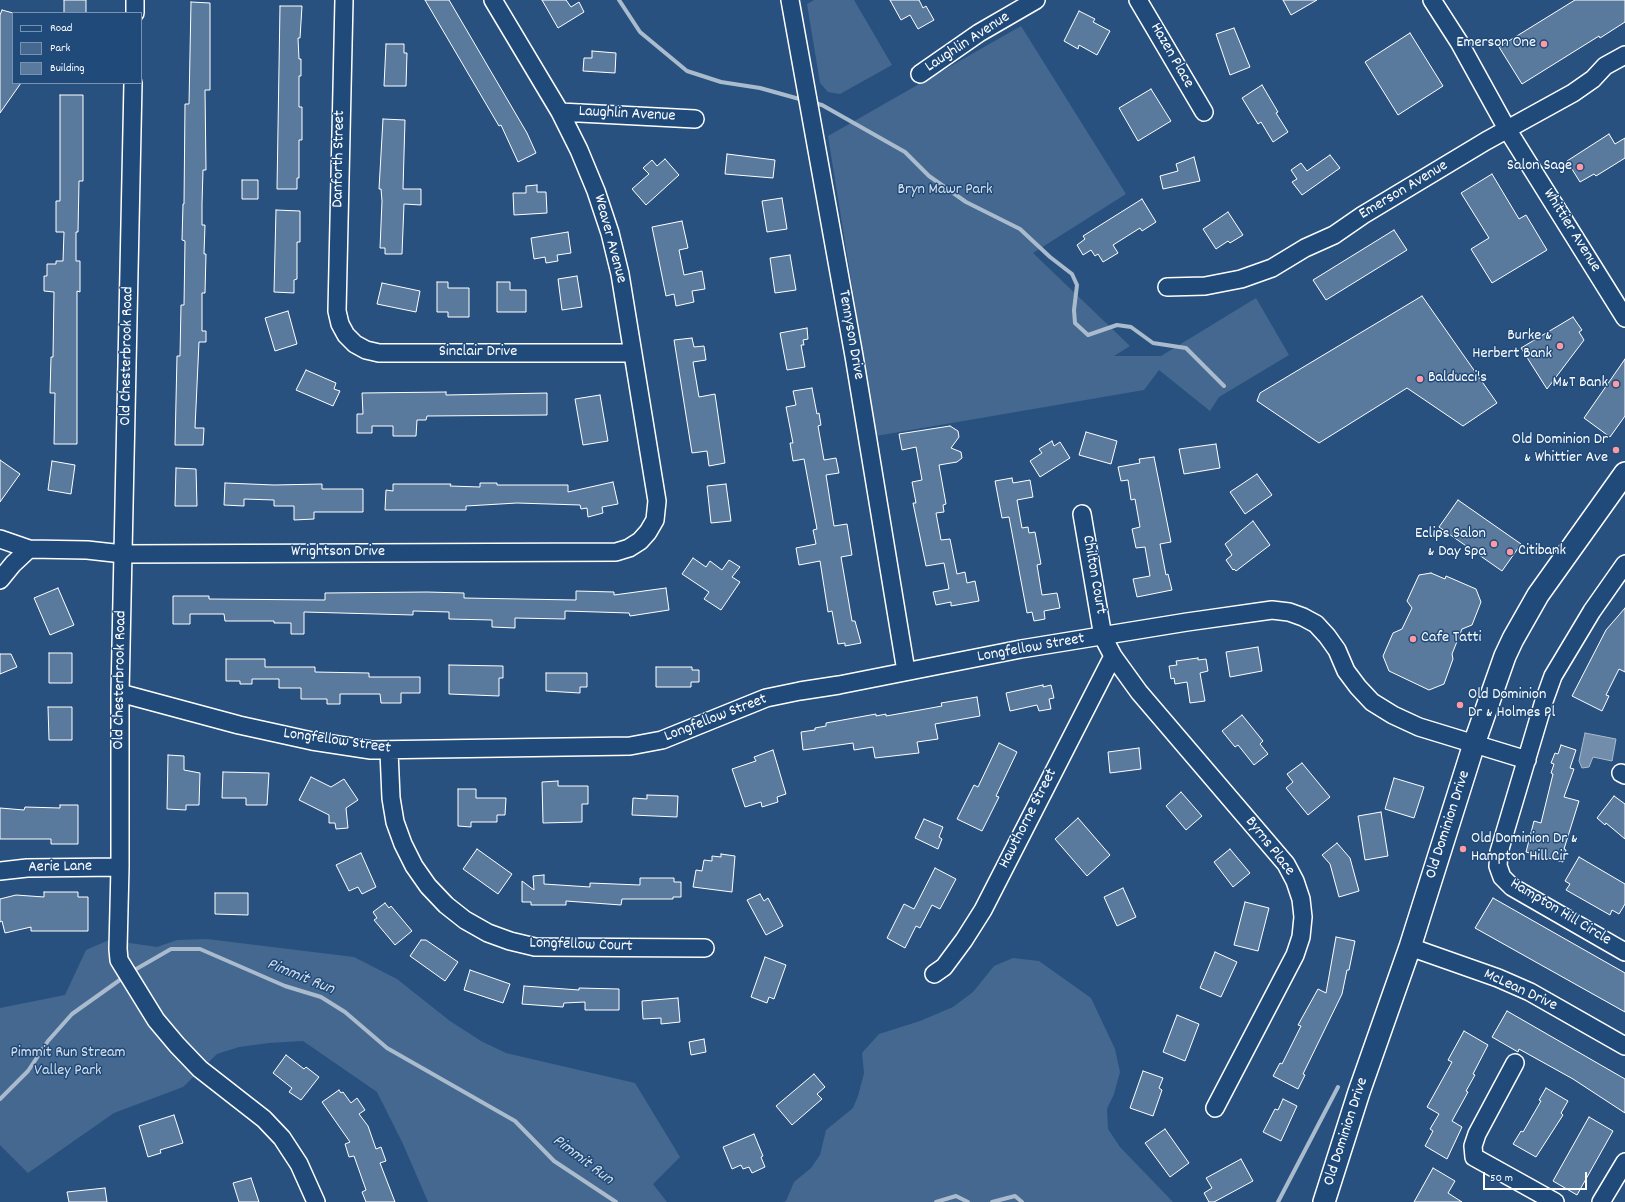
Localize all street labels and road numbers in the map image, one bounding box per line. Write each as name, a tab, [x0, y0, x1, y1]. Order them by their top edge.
street label: Laughlin Avenue	[922, 9, 1014, 77]
street label: Hazen Place	[1145, 20, 1197, 92]
street label: Laughlin Avenue	[578, 103, 676, 127]
street label: Danforth Street	[330, 110, 350, 208]
street label: Emerson Avenue	[1356, 157, 1452, 225]
street label: Whittier Avenue	[1538, 186, 1604, 276]
street label: Weaver Avenue	[588, 193, 630, 285]
street label: Old Chesterbrook Road	[117, 286, 139, 426]
street label: Tennyson Drive	[833, 289, 867, 381]
street label: Sinclair Drive	[439, 343, 517, 363]
street label: Chilton Court	[1077, 534, 1109, 616]
street label: Wrightson Drive	[291, 543, 385, 563]
street label: Old Chesterbrook Road	[110, 610, 132, 750]
street label: Longfellow Street	[976, 630, 1086, 668]
street label: Longfellow Street	[662, 691, 770, 747]
street label: Longfellow Street	[282, 725, 392, 759]
street label: Hawthorne Street	[996, 766, 1062, 872]
street label: Old Dominion Drive	[1422, 768, 1476, 882]
street label: Byrns Place	[1240, 814, 1298, 880]
street label: Aerie Lane	[28, 858, 92, 878]
street label: Hampton Hill Circle	[1506, 875, 1614, 951]
street label: Longfellow Court	[529, 935, 633, 957]
street label: McLean Drive	[1480, 966, 1560, 1016]
street label: Old Dominion Drive	[1320, 1075, 1374, 1189]

